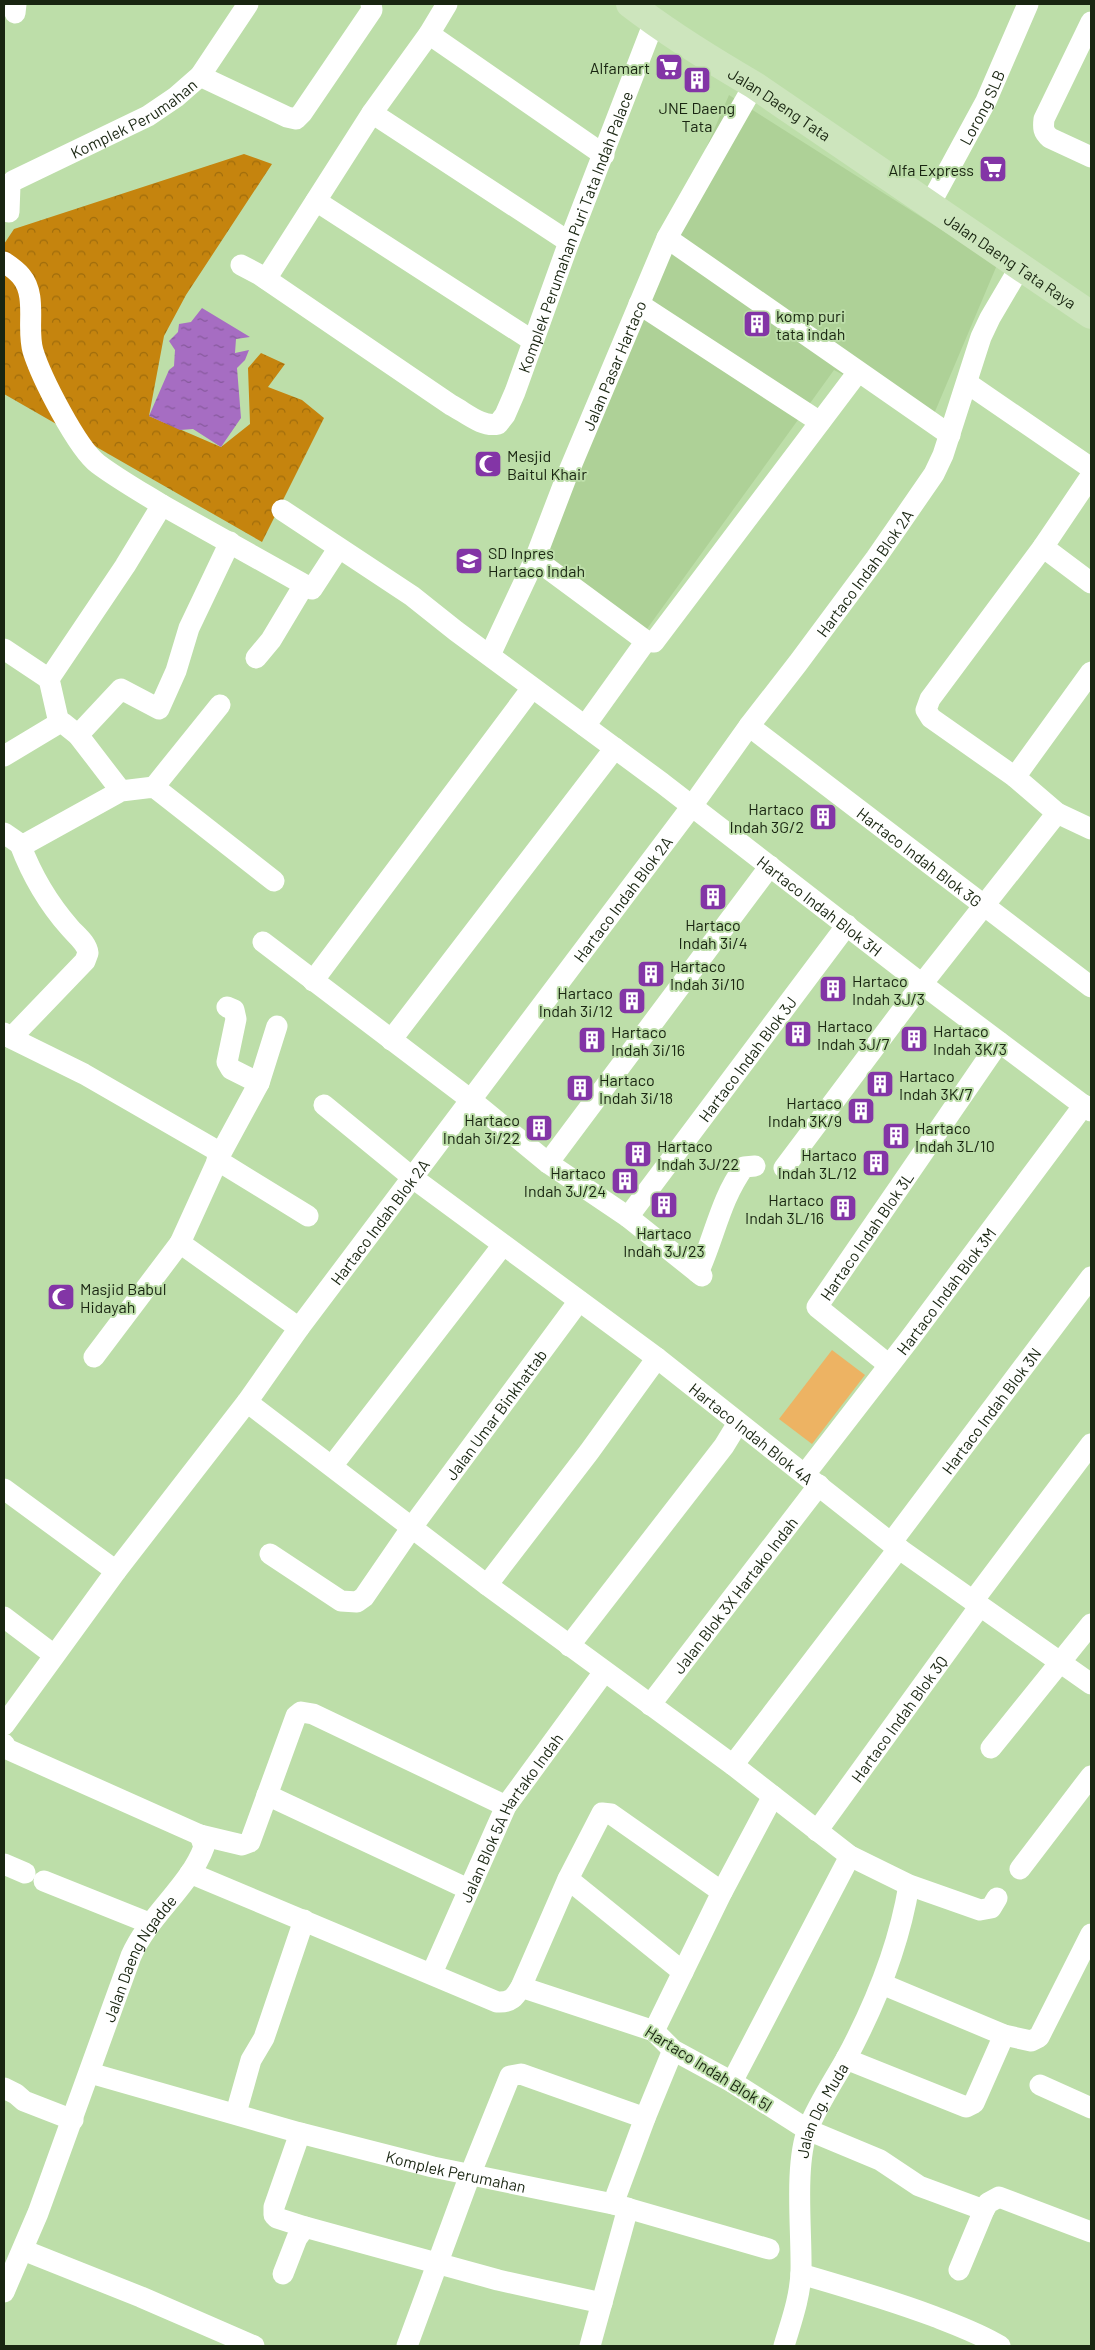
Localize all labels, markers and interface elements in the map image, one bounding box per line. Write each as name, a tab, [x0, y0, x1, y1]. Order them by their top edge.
supermarket icon: Alfamart	[654, 52, 684, 82]
place label: Alfamart	[590, 58, 650, 77]
street label: Jalan Daeng Tata	[725, 63, 835, 144]
building icon: JNE Daeng Tata	[682, 65, 712, 95]
street label: Lorong SLB	[955, 67, 1008, 148]
street label: Komplek Perumahan	[67, 74, 200, 162]
street label: Komplek Perumahan Puri Tata Indah Palace	[513, 88, 636, 375]
place label: JNE Daeng Tata	[659, 98, 735, 135]
supermarket icon: Alfa Express	[978, 154, 1008, 184]
place label: Alfa Express	[888, 160, 974, 179]
street label: Jalan Daeng Tata Raya	[941, 209, 1080, 312]
street label: Jalan Pasar Hartaco	[578, 297, 649, 433]
place label: komp puri tata indah	[776, 306, 845, 343]
building icon: komp puri tata indah	[742, 309, 772, 339]
place label: Mesjid Baitul Khair	[507, 446, 587, 483]
mosque icon: Mesjid Baitul Khair	[473, 449, 503, 479]
street label: Hartaco Indah Blok 2A	[812, 505, 917, 640]
place label: SD Inpres Hartaco Indah	[488, 543, 585, 580]
school or university icon: SD Inpres Hartaco Indah	[454, 546, 484, 576]
place label: Hartaco Indah 3G/2	[730, 799, 804, 836]
building icon: Hartaco Indah 3G/2	[808, 802, 838, 832]
street label: Hartaco Indah Blok 3G	[854, 803, 986, 910]
street label: Hartaco Indah Blok 2A	[569, 832, 676, 965]
street label: Hartaco Indah Blok 3H	[754, 851, 886, 960]
building icon: Hartaco Indah 3i/4	[698, 882, 728, 912]
place label: Hartaco Indah 3i/4	[679, 915, 747, 952]
place label: Hartaco Indah 3i/10	[670, 956, 745, 993]
building icon: Hartaco Indah 3i/10	[636, 959, 666, 989]
place label: Hartaco Indah 3J/3	[852, 971, 925, 1008]
building icon: Hartaco Indah 3J/3	[818, 974, 848, 1004]
place label: Hartaco Indah 3i/12	[539, 983, 613, 1020]
building icon: Hartaco Indah 3i/12	[617, 986, 647, 1016]
street label: Hartaco Indah Blok 3J	[694, 992, 800, 1125]
place label: Hartaco Indah 3J/7	[817, 1016, 890, 1053]
building icon: Hartaco Indah 3J/7	[783, 1019, 813, 1049]
place label: Hartaco Indah 3K/3	[933, 1021, 1007, 1058]
place label: Hartaco Indah 3i/16	[611, 1022, 685, 1059]
building icon: Hartaco Indah 3K/3	[899, 1024, 929, 1054]
building icon: Hartaco Indah 3i/16	[577, 1025, 607, 1055]
place label: Hartaco Indah 3K/7	[899, 1066, 973, 1103]
building icon: Hartaco Indah 3K/7	[865, 1069, 895, 1099]
place label: Hartaco Indah 3i/18	[599, 1070, 673, 1107]
building icon: Hartaco Indah 3i/18	[565, 1073, 595, 1103]
place label: Hartaco Indah 3K/9	[768, 1093, 842, 1130]
building icon: Hartaco Indah 3K/9	[846, 1096, 876, 1126]
place label: Hartaco Indah 3i/22	[443, 1110, 520, 1147]
building icon: Hartaco Indah 3i/22	[524, 1113, 554, 1143]
place label: Hartaco Indah 3L/10	[915, 1118, 995, 1155]
building icon: Hartaco Indah 3L/10	[881, 1121, 911, 1151]
place label: Hartaco Indah 3J/22	[657, 1136, 739, 1173]
building icon: Hartaco Indah 3J/22	[623, 1139, 653, 1169]
place label: Hartaco Indah 3L/12	[778, 1145, 857, 1182]
building icon: Hartaco Indah 3L/12	[861, 1148, 891, 1178]
street label: Hartaco Indah Blok 2A	[326, 1155, 433, 1288]
place label: Hartaco Indah 3J/24	[524, 1163, 606, 1200]
building icon: Hartaco Indah 3J/24	[610, 1166, 640, 1196]
street label: Hartaco Indah Blok 3L	[815, 1168, 917, 1303]
building icon: Hartaco Indah 3J/23	[649, 1190, 679, 1220]
place label: Hartaco Indah 3L/16	[745, 1190, 824, 1227]
building icon: Hartaco Indah 3L/16	[828, 1193, 858, 1223]
place label: Hartaco Indah 3J/23	[623, 1223, 705, 1260]
street label: Hartaco Indah Blok 3M	[892, 1223, 999, 1358]
place label: Masjid Babul Hidayah	[80, 1279, 166, 1316]
mosque icon: Masjid Babul Hidayah	[46, 1282, 76, 1312]
street label: Hartaco Indah Blok 3N	[937, 1343, 1044, 1477]
street label: Jalan Umar Binkhattab	[441, 1345, 550, 1483]
street label: Hartaco Indah Blok 4A	[686, 1378, 818, 1488]
street label: Jalan Blok 3X Hartako Indah	[669, 1513, 801, 1677]
street label: Hartaco Indah Blok 3Q	[846, 1651, 951, 1785]
street label: Jalan Blok 5A Hartako Indah	[455, 1729, 566, 1905]
street label: Jalan Daeng Ngadde	[99, 1891, 180, 2024]
street label: Hartaco Indah Blok 5I	[642, 2021, 776, 2115]
street label: Jalan Dg. Muda	[792, 2059, 851, 2159]
street label: Komplek Perumahan	[384, 2146, 528, 2195]

